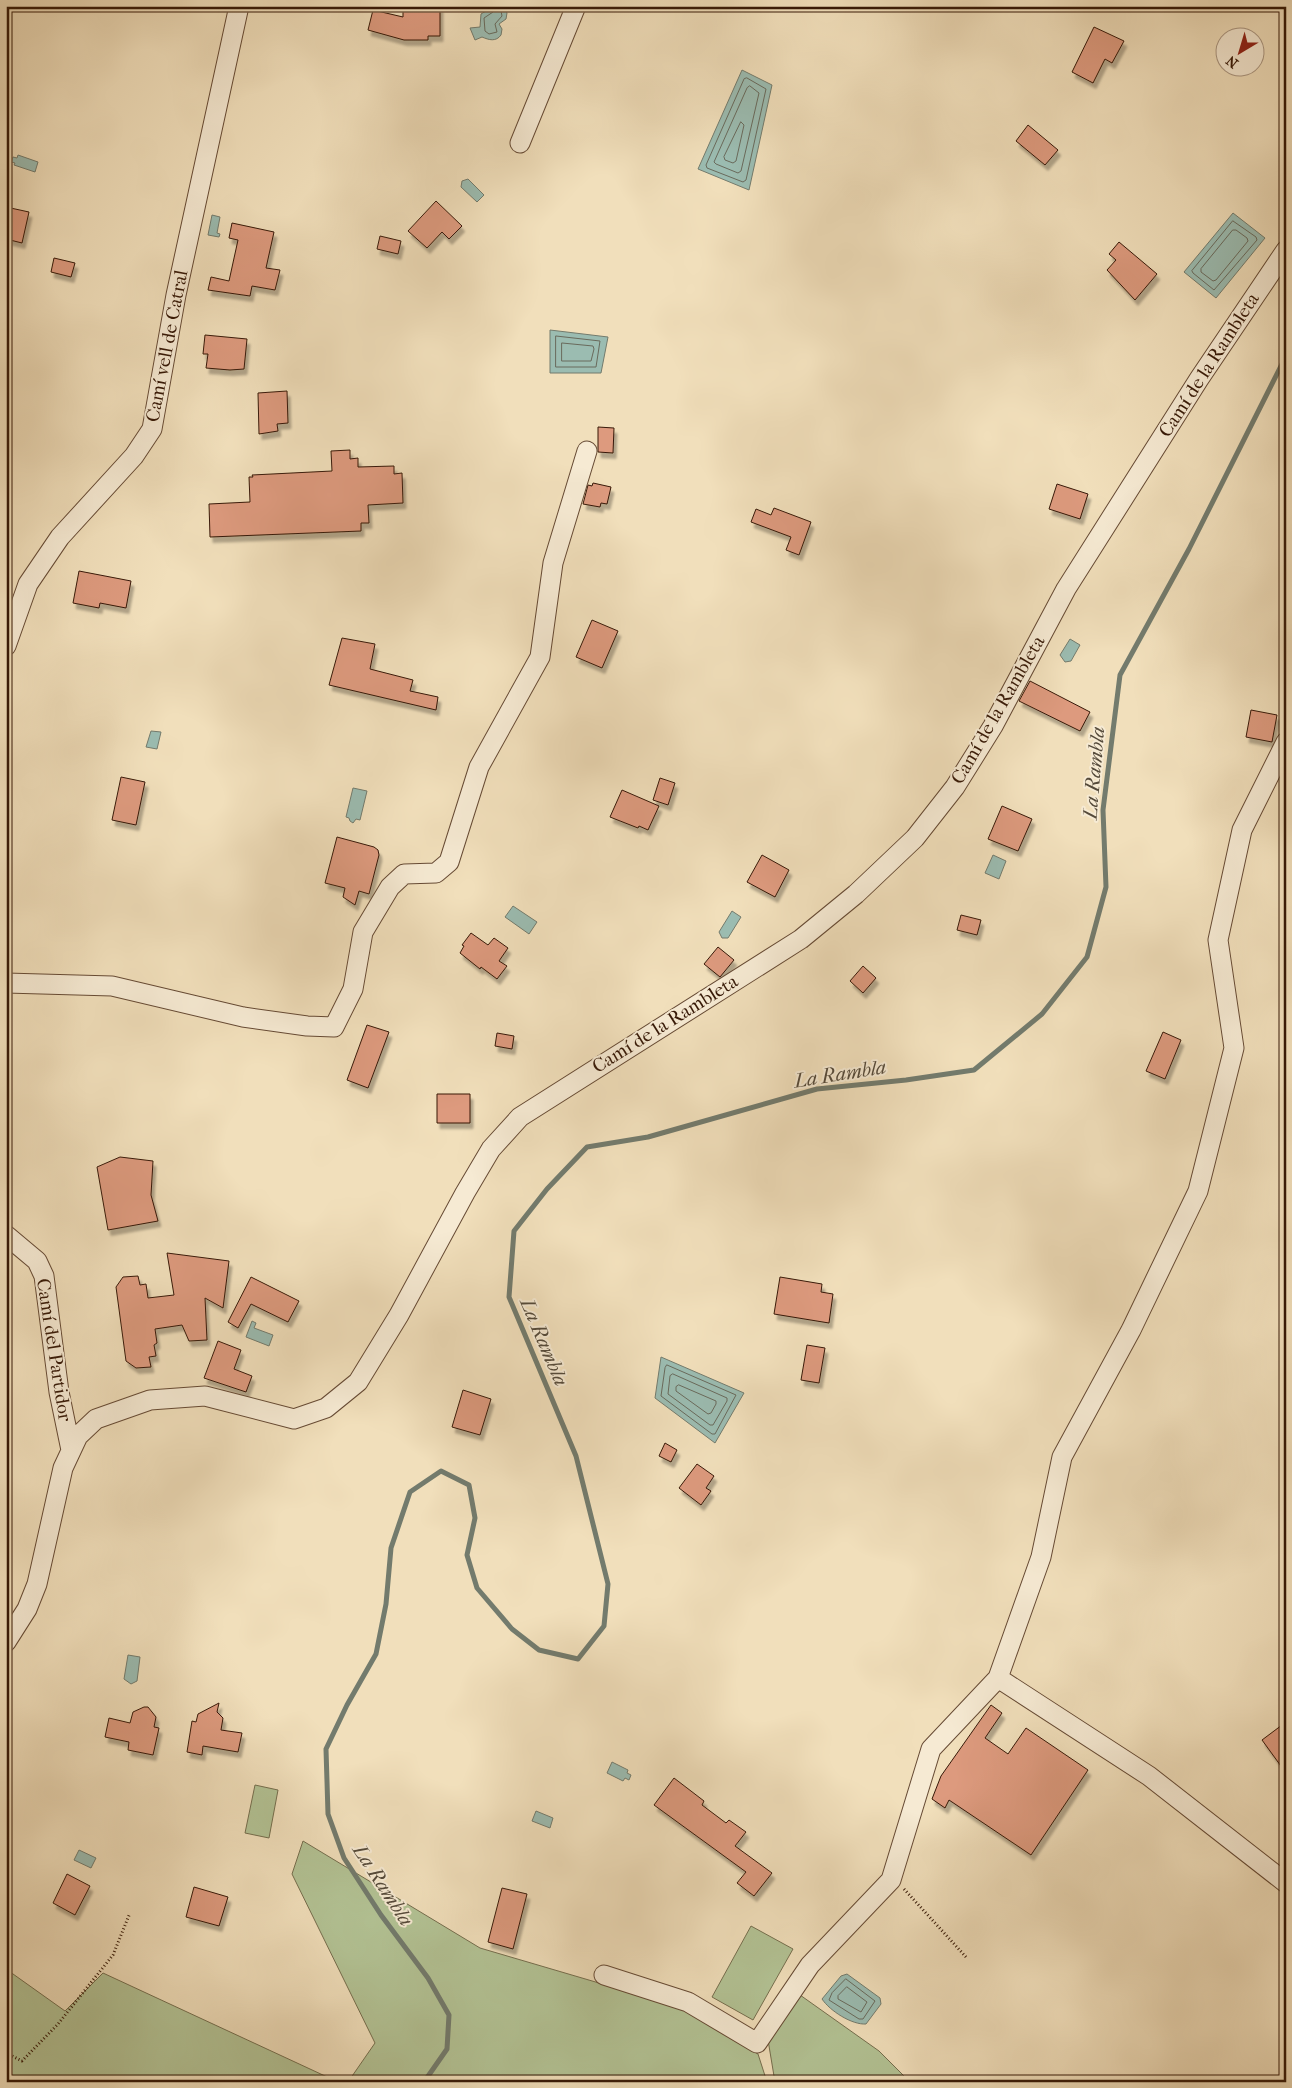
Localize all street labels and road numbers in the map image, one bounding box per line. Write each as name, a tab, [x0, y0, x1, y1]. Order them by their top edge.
street label: Camí vell de Catral	[141, 268, 193, 424]
street label: Camí de la Rambleta	[1154, 289, 1264, 441]
street label: Camí de la Rambleta	[947, 632, 1049, 788]
street label: Camí de la Rambleta	[588, 970, 742, 1078]
street label: Camí del Partidor	[32, 1277, 76, 1424]

